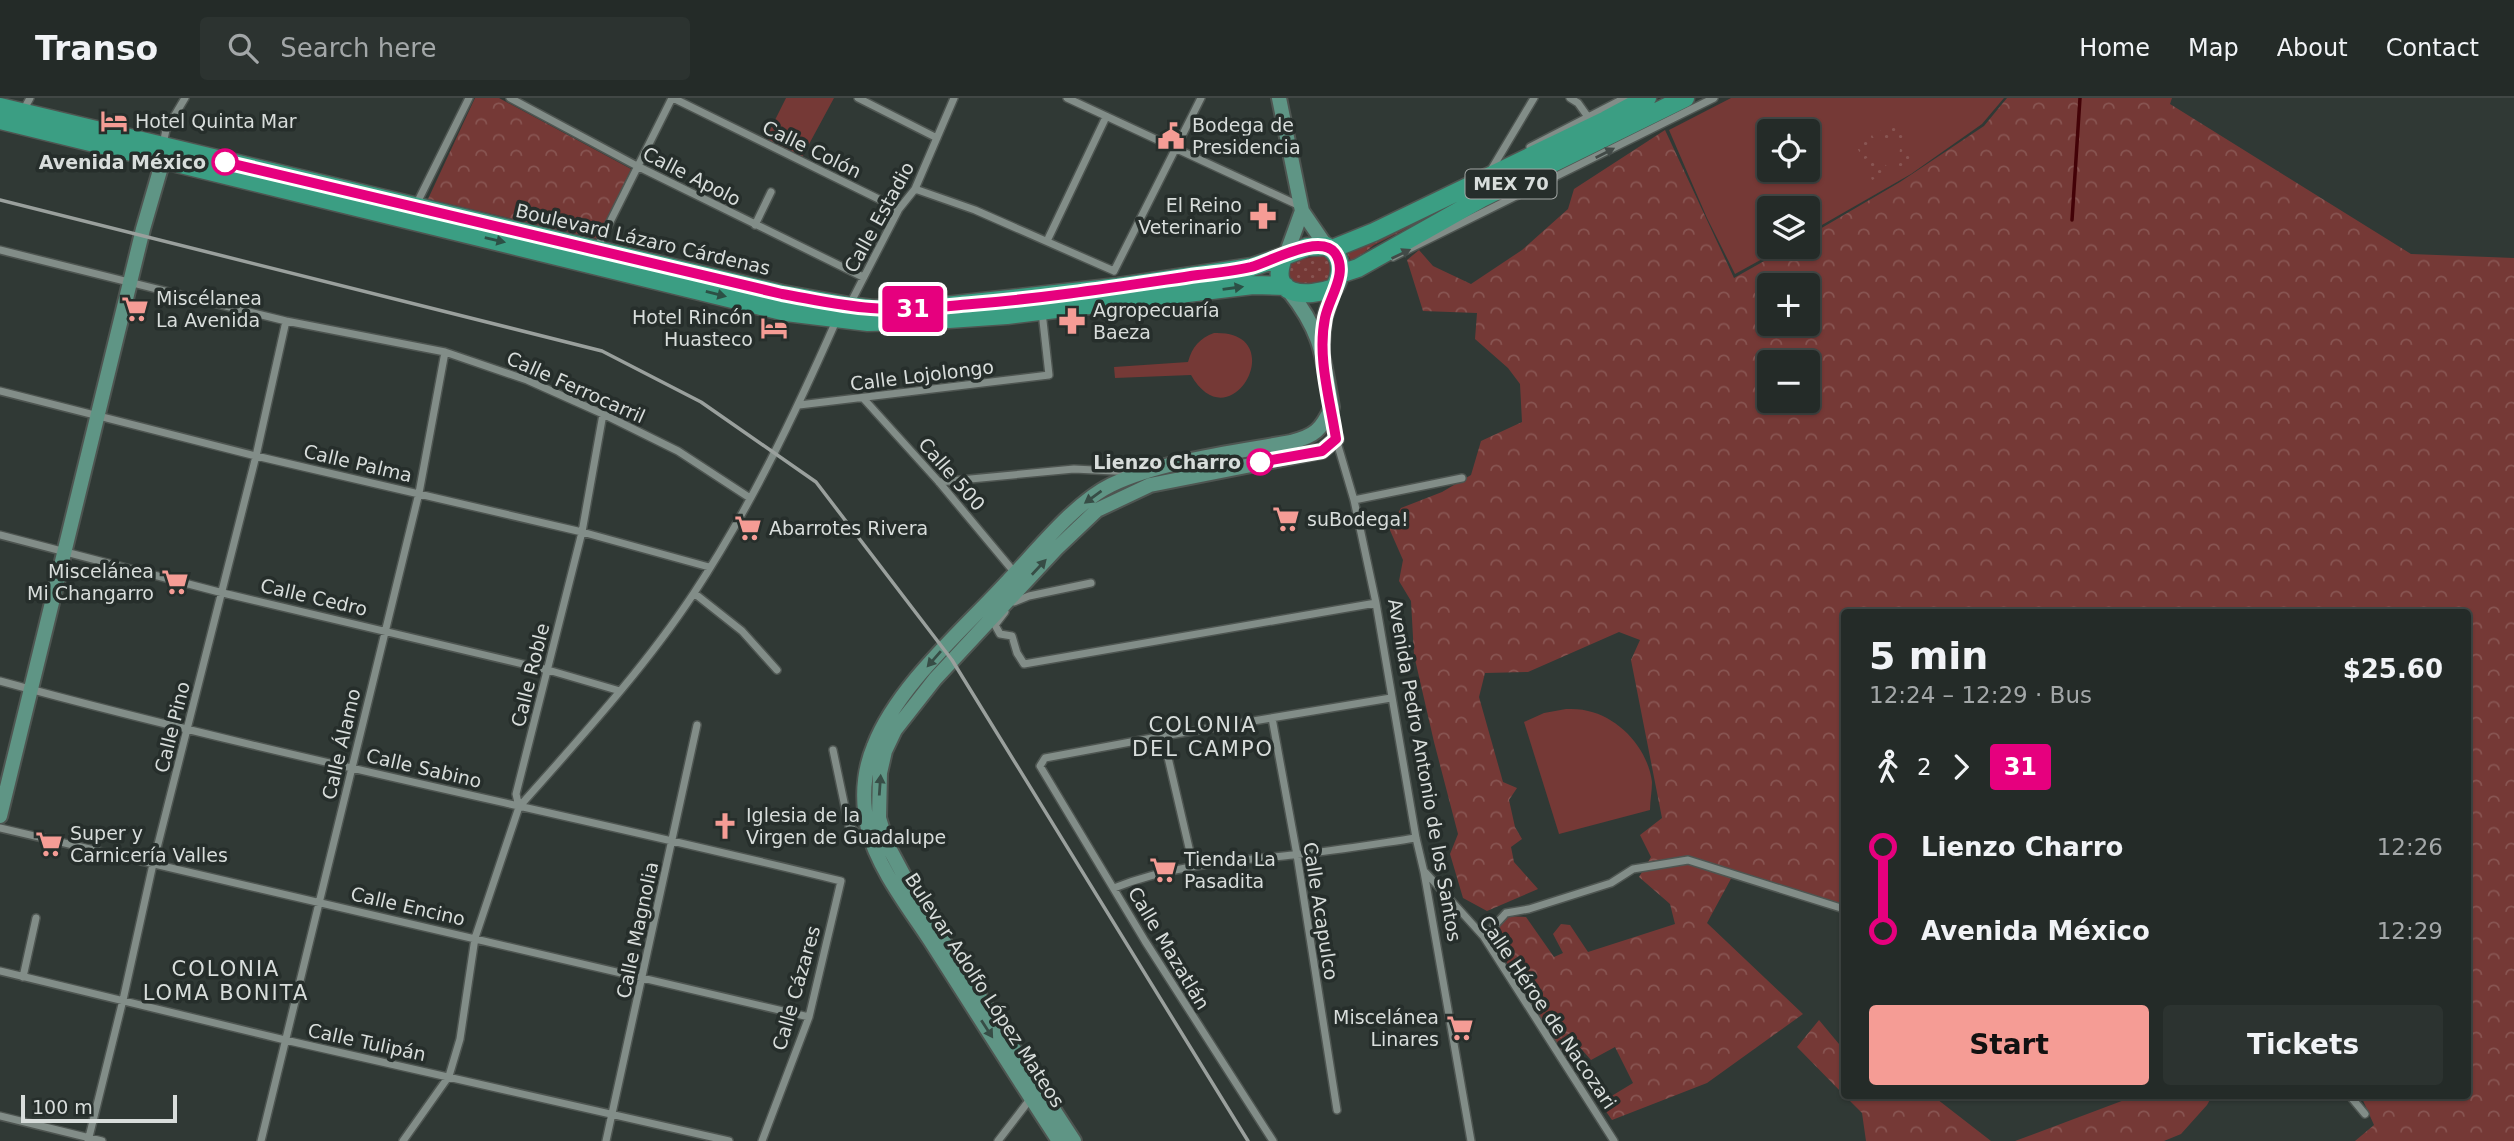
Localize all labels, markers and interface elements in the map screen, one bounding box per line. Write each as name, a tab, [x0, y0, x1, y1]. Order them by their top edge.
search box	[200, 17, 690, 80]
text: Transo	[35, 29, 158, 68]
icon: search	[224, 29, 262, 67]
text: Search here	[280, 33, 436, 63]
text: Home	[2079, 34, 2150, 62]
text: Map	[2188, 34, 2239, 62]
text: About	[2277, 34, 2348, 62]
text: Contact	[2386, 34, 2479, 62]
hotel icon: Hotel Quinta Mar	[99, 106, 129, 136]
place label: Hotel Quinta Mar	[135, 110, 297, 132]
place label: Bodega de Presidencia	[1192, 114, 1301, 158]
street label: Calle Colón	[759, 116, 865, 182]
map controls	[1757, 119, 1820, 413]
button: locate	[1757, 119, 1820, 182]
public building icon: Bodega de Presidencia	[1156, 121, 1186, 151]
street label: Calle Apolo	[639, 142, 745, 210]
one-way arrow	[1595, 148, 1615, 159]
marker: Avenida México	[212, 149, 238, 175]
place label: Avenida México	[39, 151, 206, 173]
street label: Calle Estadio	[840, 158, 918, 276]
road number: MEX 70	[1466, 170, 1556, 198]
place label: El Reino Veterinario	[1138, 194, 1242, 238]
button: layers	[1757, 196, 1820, 259]
street label: Boulevard Lázaro Cárdenas	[513, 199, 773, 279]
pharmacy icon: El Reino Veterinario	[1248, 201, 1278, 231]
one-way arrow	[484, 235, 506, 246]
one-way arrow	[1391, 248, 1411, 260]
button: +	[1757, 273, 1820, 336]
one-way arrow	[1222, 282, 1244, 293]
line badge: 31	[881, 286, 944, 332]
place label: Miscélanea La Avenida	[156, 287, 262, 331]
one-way arrow	[705, 289, 727, 300]
supermarket icon: Miscélanea La Avenida	[120, 294, 150, 324]
text: 31	[896, 295, 930, 323]
place label: Agropecuaría Baeza	[1093, 299, 1220, 343]
place label: Hotel Rincón Huasteco	[632, 306, 753, 350]
pharmacy icon: Agropecuaría Baeza	[1057, 306, 1087, 336]
hotel icon: Hotel Rincón Huasteco	[759, 313, 789, 343]
street label: Calle Ferrocarril	[503, 347, 649, 427]
button: −	[1757, 350, 1820, 413]
street label: Calle Lojolongo	[849, 355, 995, 395]
street label: Calle 500	[914, 433, 990, 515]
street label: Calle Palma	[302, 440, 414, 486]
marker: Lienzo Charro	[1247, 449, 1273, 475]
place label: Lienzo Charro	[1093, 451, 1241, 473]
one-way arrow	[1084, 490, 1102, 504]
supermarket icon: suBodega!	[1271, 504, 1301, 534]
place label: suBodega!	[1307, 508, 1409, 530]
supermarket icon: Abarrotes Rivera	[733, 513, 763, 543]
place label: Abarrotes Rivera	[769, 517, 928, 539]
one-way arrow	[1031, 559, 1047, 576]
place label: Miscelánea Mi Changarro	[27, 560, 154, 604]
supermarket icon: Miscelánea Mi Changarro	[160, 567, 190, 597]
street label: Calle Cedro	[258, 574, 370, 620]
street label: Avenida Pedro Antonio de los Santos	[1384, 597, 1466, 943]
street label: Calle Roble	[506, 621, 554, 729]
text: 5 min	[1869, 634, 1988, 678]
one-way arrow	[927, 651, 943, 668]
text: $25.60	[2343, 654, 2443, 684]
street label: Calle Pino	[150, 679, 194, 775]
text: 12:24 – 12:29 · Bus	[1869, 682, 2092, 708]
street label: Calle Álamo	[318, 686, 364, 802]
district label: COLONIA DEL CAMPO	[1132, 713, 1274, 761]
street label: Calle Sabino	[364, 744, 484, 792]
icon: walk	[1869, 748, 1907, 786]
icon: forward	[1942, 748, 1980, 786]
text: 31	[2004, 753, 2037, 781]
text: 2	[1917, 754, 1932, 780]
one-way arrow	[874, 774, 885, 796]
place label: Iglesia de la Virgen de Guadalupe	[746, 804, 946, 848]
church icon: Iglesia de la Virgen de Guadalupe	[710, 811, 740, 841]
place label: Super y Carnicería Valles	[70, 822, 228, 866]
supermarket icon: Super y Carnicería Valles	[34, 829, 64, 859]
text: Lienzo Charro	[1921, 832, 2123, 862]
text: 12:26	[2377, 834, 2443, 860]
street label: Calle Acapulco	[1299, 840, 1343, 982]
place label: Tienda La Pasadita	[1183, 848, 1276, 892]
supermarket icon: Tienda La Pasadita	[1148, 855, 1178, 885]
street label: Calle Magnolia	[612, 860, 662, 1000]
street label: Bulevar Adolfo López Mateos	[901, 869, 1069, 1111]
street label: Calle Encino	[349, 882, 467, 930]
street label: Calle Mazatlán	[1124, 883, 1214, 1013]
street label: Calle Héroe de Nacozari	[1475, 911, 1621, 1113]
text: Avenida México	[1921, 916, 2150, 946]
text: 12:29	[2377, 918, 2443, 944]
street label: Calle Cázares	[768, 923, 824, 1053]
district label: COLONIA LOMA BONITA	[143, 957, 309, 1005]
button: Start	[1869, 1005, 2149, 1085]
button: Tickets	[2163, 1005, 2443, 1085]
place label: Miscelánea Linares	[1333, 1006, 1439, 1050]
supermarket icon: Miscelánea Linares	[1445, 1013, 1475, 1043]
street label: Calle Tulipán	[306, 1019, 428, 1065]
one-way arrow	[980, 1019, 993, 1039]
scale bar	[21, 1092, 177, 1124]
text: 100 m	[32, 1096, 93, 1118]

